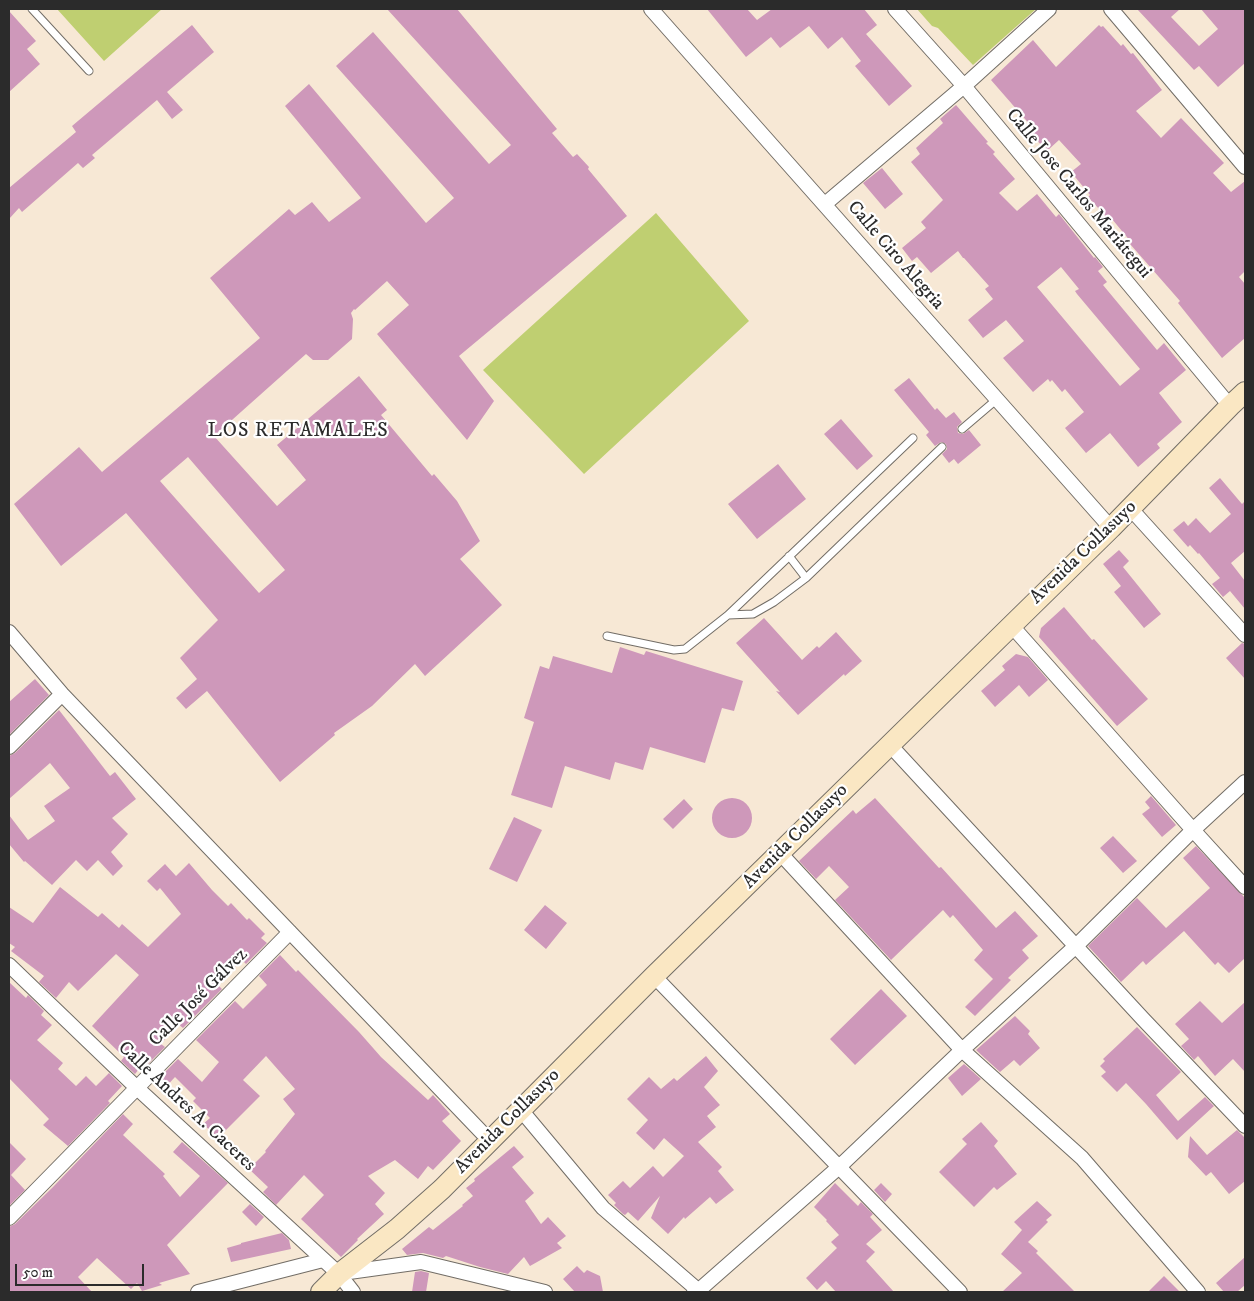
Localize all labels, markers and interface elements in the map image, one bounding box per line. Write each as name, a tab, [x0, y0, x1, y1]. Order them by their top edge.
street label: Calle Jose Carlos Mariátegui	[1000, 105, 1156, 283]
street label: Calle Ciro Alegria	[842, 197, 948, 315]
district label: LOS RETAMALES	[206, 420, 390, 444]
street label: Avenida Collasuyo	[1026, 496, 1142, 610]
street label: Avenida Collasuyo	[739, 780, 853, 894]
street label: Calle José Gálvez	[145, 944, 253, 1052]
street label: Calle Andres A. Caceres	[112, 1037, 260, 1177]
street label: Avenida Collasuyo	[451, 1065, 565, 1179]
scale bar	[18, 1254, 146, 1286]
text: 50 m	[23, 1263, 53, 1282]

